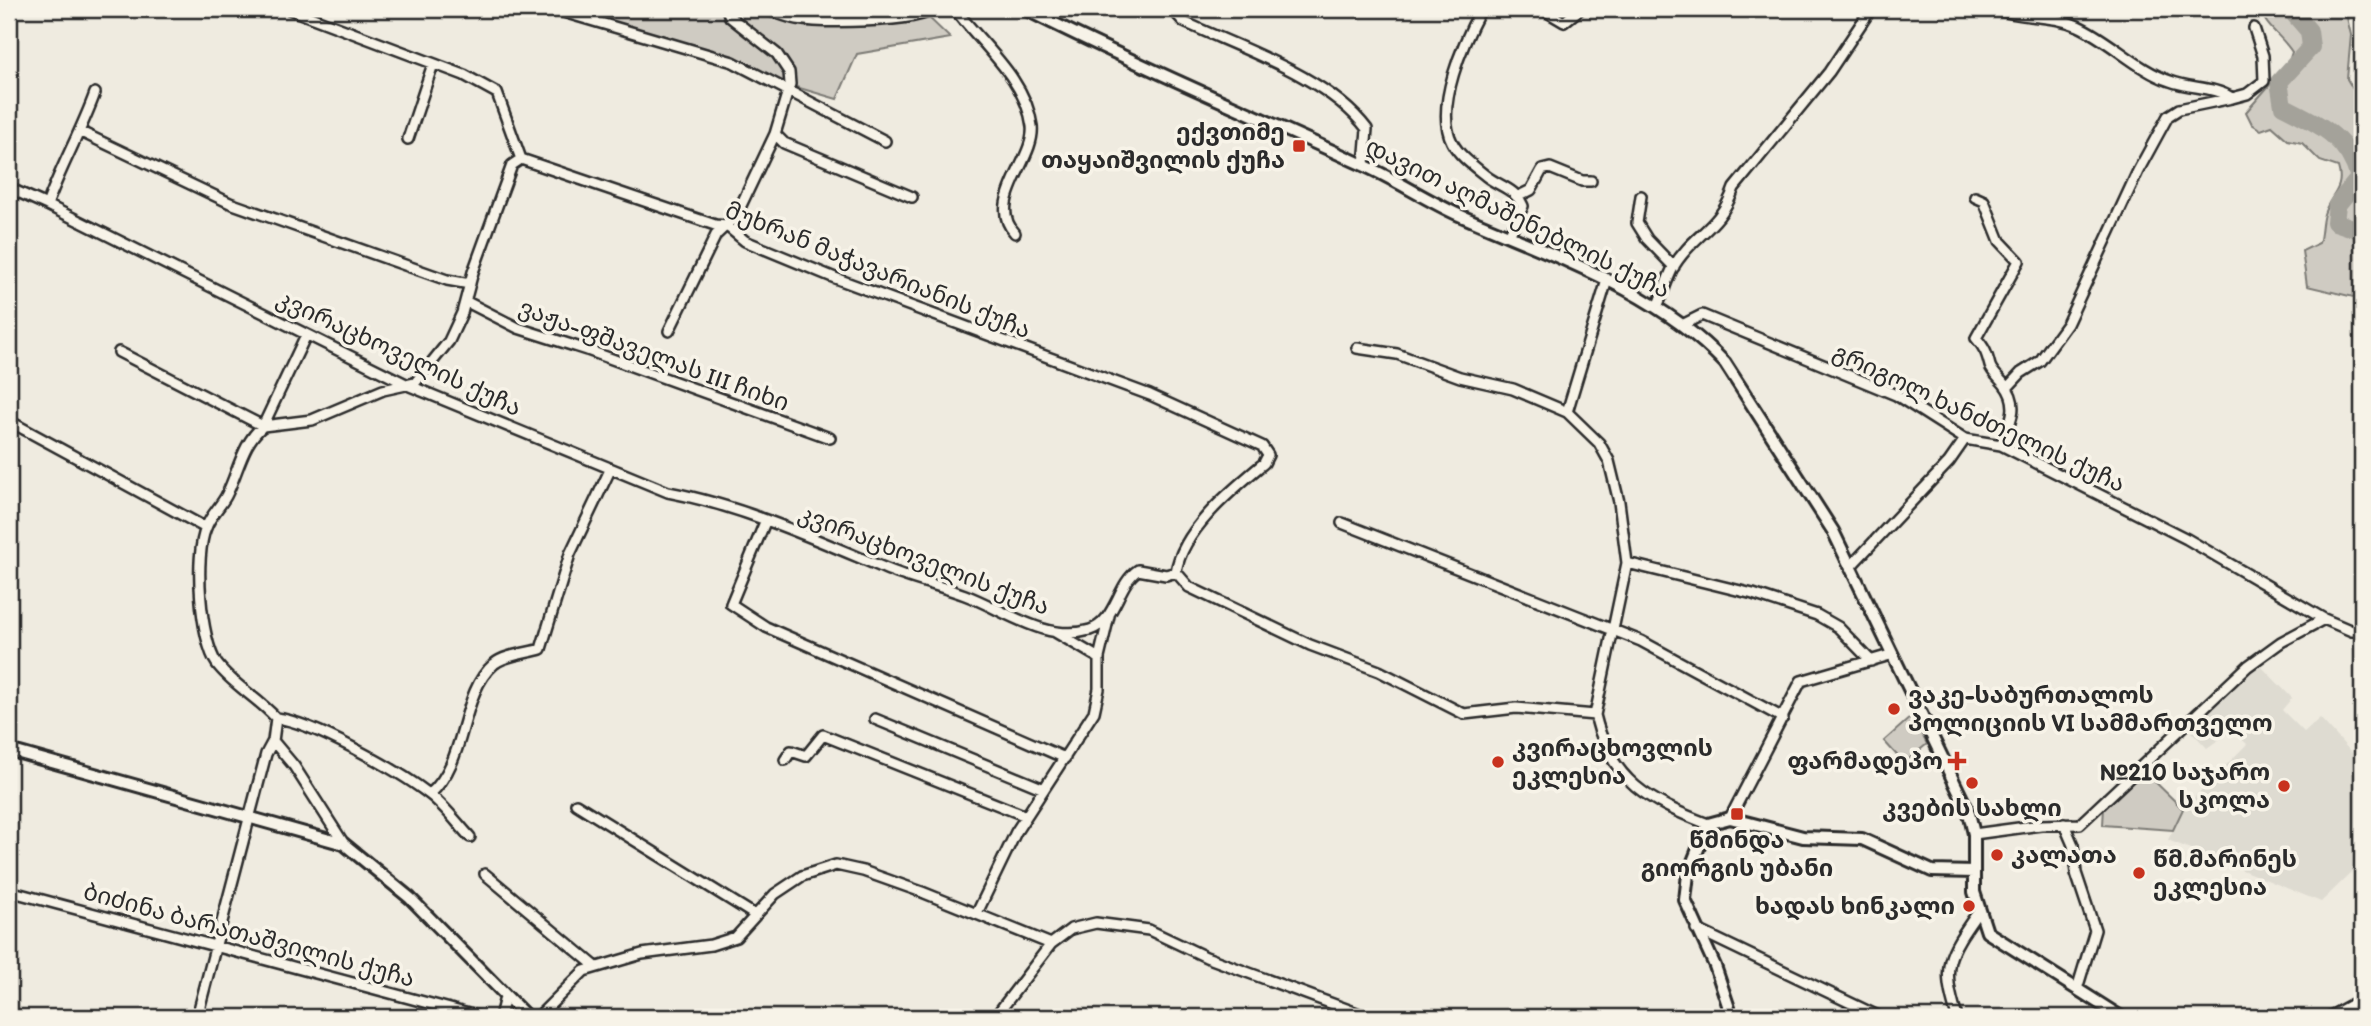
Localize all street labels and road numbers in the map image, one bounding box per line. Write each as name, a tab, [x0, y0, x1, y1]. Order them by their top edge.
street label: დავით აღმაშენებლის ქუჩა	[1361, 131, 1675, 305]
street label: მუხრან მაჭავარიანის ქუჩა	[721, 195, 1035, 344]
street label: კვირაცხოველის ქუჩა	[272, 283, 526, 422]
street label: ვაჟა-ფშაველას III ჩიხი	[515, 292, 793, 417]
street label: გრიგოლ ხანძთელის ქუჩა	[1829, 337, 2130, 498]
street label: კვირაცხოველის ქუჩა	[795, 498, 1054, 621]
street label: ბიძინა ბარათაშვილის ქუჩა	[80, 876, 418, 993]

